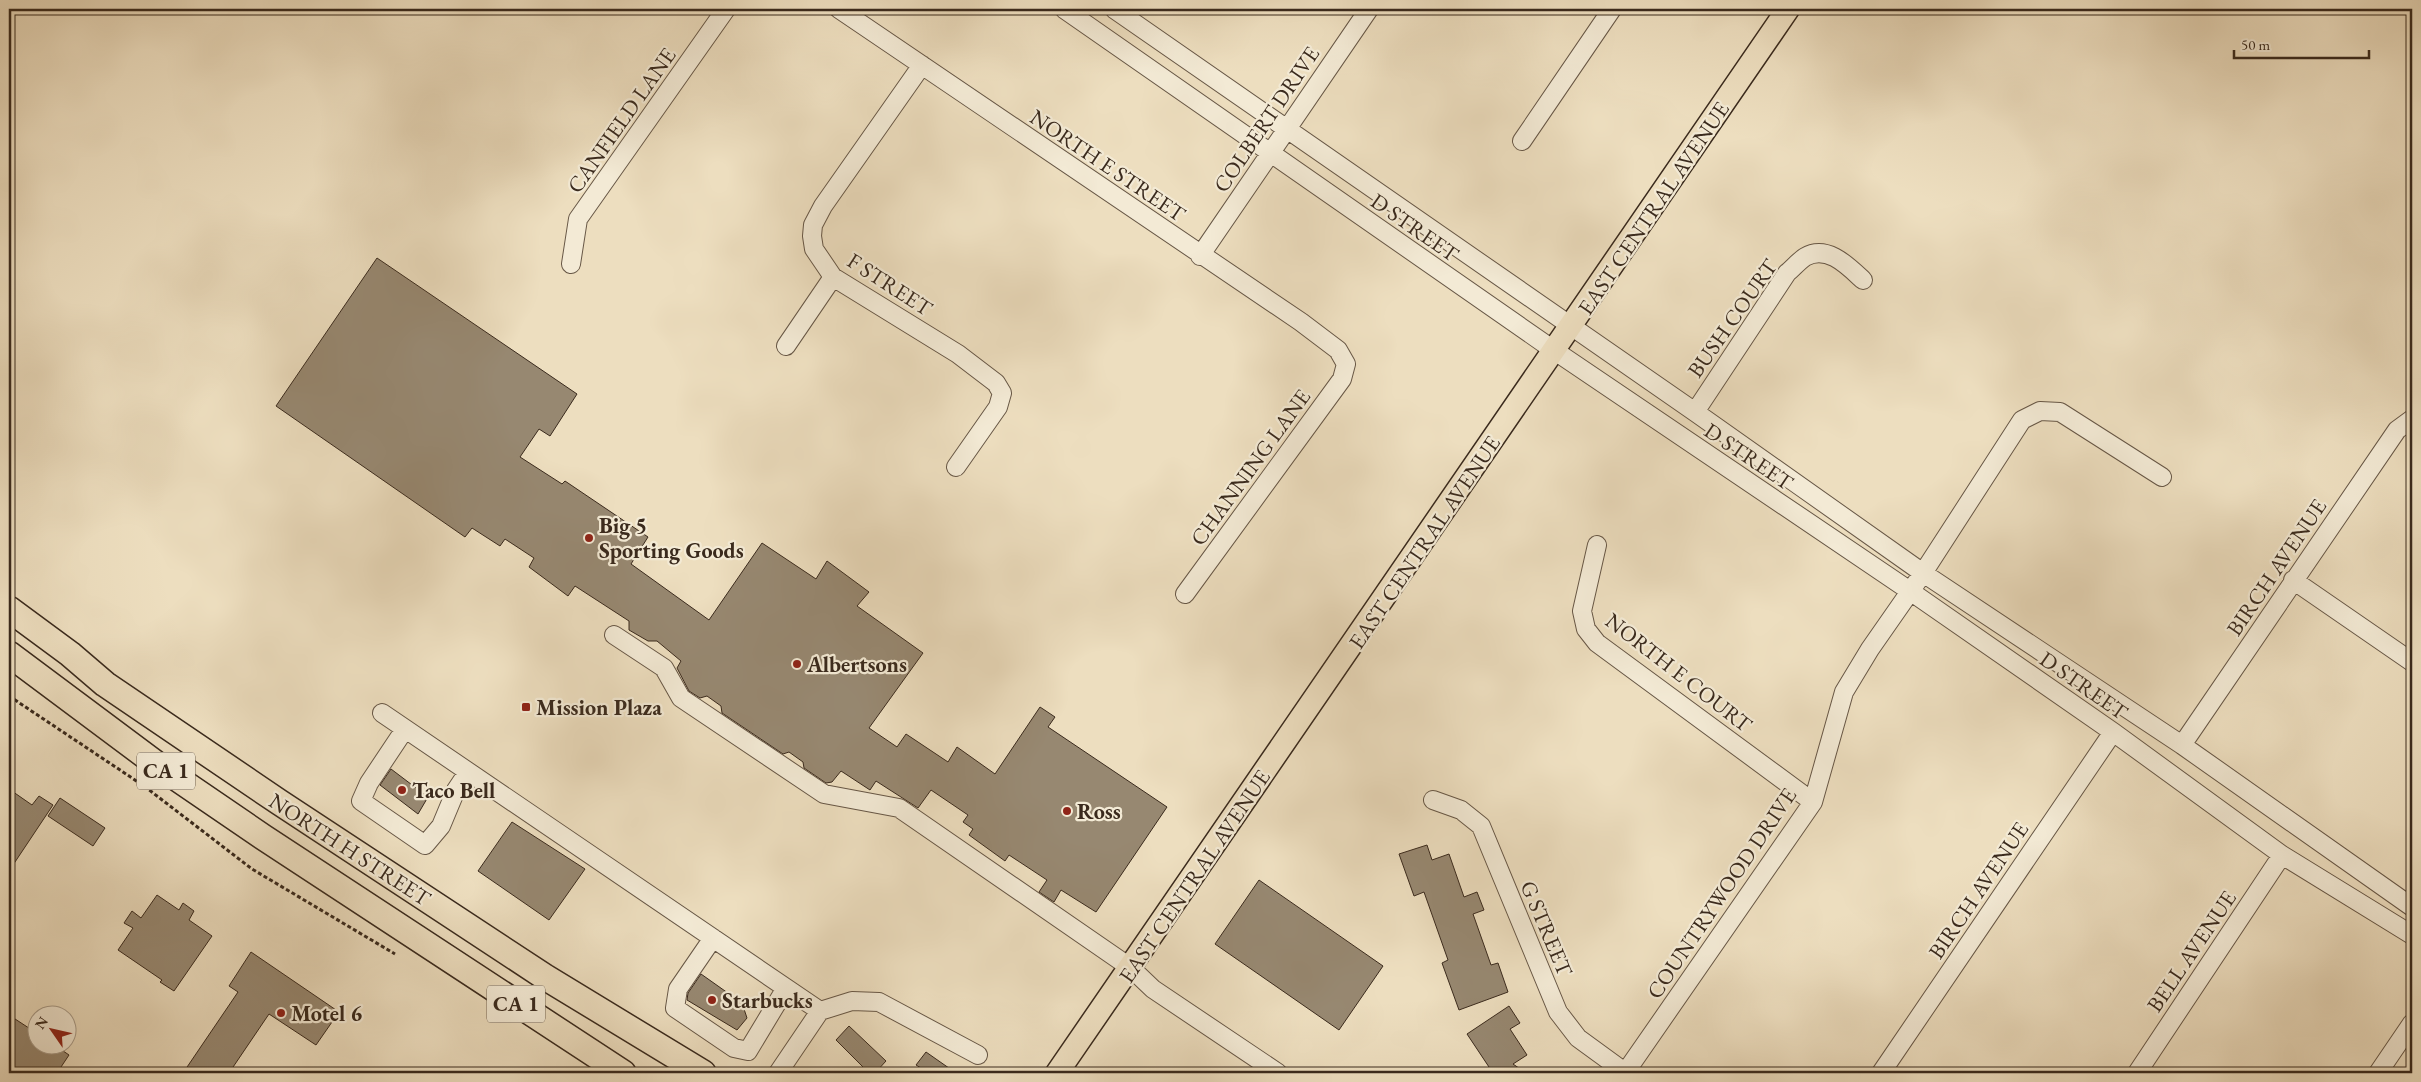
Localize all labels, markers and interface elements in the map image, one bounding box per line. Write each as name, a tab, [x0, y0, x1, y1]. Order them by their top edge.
scale bar	[2234, 28, 2368, 60]
text: 50 m	[2241, 35, 2270, 54]
street label: COLBERT DRIVE	[1207, 41, 1326, 198]
street label: CANFIELD LANE	[560, 42, 682, 199]
street label: EAST CENTRAL AVENUE	[1571, 96, 1736, 321]
street label: NORTH E STREET	[1024, 103, 1191, 228]
street label: D STREET	[1365, 187, 1465, 268]
street label: F STREET	[842, 246, 938, 323]
street label: BUSH COURT	[1681, 253, 1784, 383]
street label: CHANNING LANE	[1184, 383, 1317, 551]
street label: D STREET	[1699, 416, 1799, 497]
street label: EAST CENTRAL AVENUE	[1342, 430, 1507, 655]
street label: BIRCH AVENUE	[2220, 493, 2333, 641]
place label: Big 5 Sporting Goods	[599, 511, 744, 565]
marker: Big 5 Sporting Goods	[583, 532, 595, 544]
street label: NORTH E COURT	[1599, 606, 1758, 739]
street label: D STREET	[2034, 645, 2134, 726]
place label: Albertsons	[806, 650, 907, 679]
marker: Albertsons	[791, 658, 803, 670]
place label: Mission Plaza	[536, 693, 662, 722]
marker: Mission Plaza	[520, 701, 532, 713]
road number: CA 1	[137, 752, 195, 789]
street label: EAST CENTRAL AVENUE	[1112, 764, 1277, 989]
place label: Taco Bell	[412, 776, 495, 805]
street label: COUNTRYWOOD DRIVE	[1640, 782, 1803, 1004]
marker: Taco Bell	[396, 784, 408, 796]
street label: NORTH H STREET	[263, 786, 436, 913]
place label: Ross	[1077, 797, 1121, 826]
marker: Ross	[1061, 805, 1073, 817]
street label: BIRCH AVENUE	[1922, 816, 2035, 964]
street label: G STREET	[1514, 876, 1580, 980]
street label: BELL AVENUE	[2140, 885, 2243, 1018]
road number: CA 1	[487, 986, 545, 1022]
place label: Starbucks	[722, 986, 813, 1015]
marker: Starbucks	[706, 994, 718, 1006]
place label: Motel 6	[291, 999, 363, 1028]
north arrow	[28, 1004, 78, 1054]
marker: Motel 6	[275, 1007, 287, 1019]
text: N	[31, 1012, 52, 1032]

